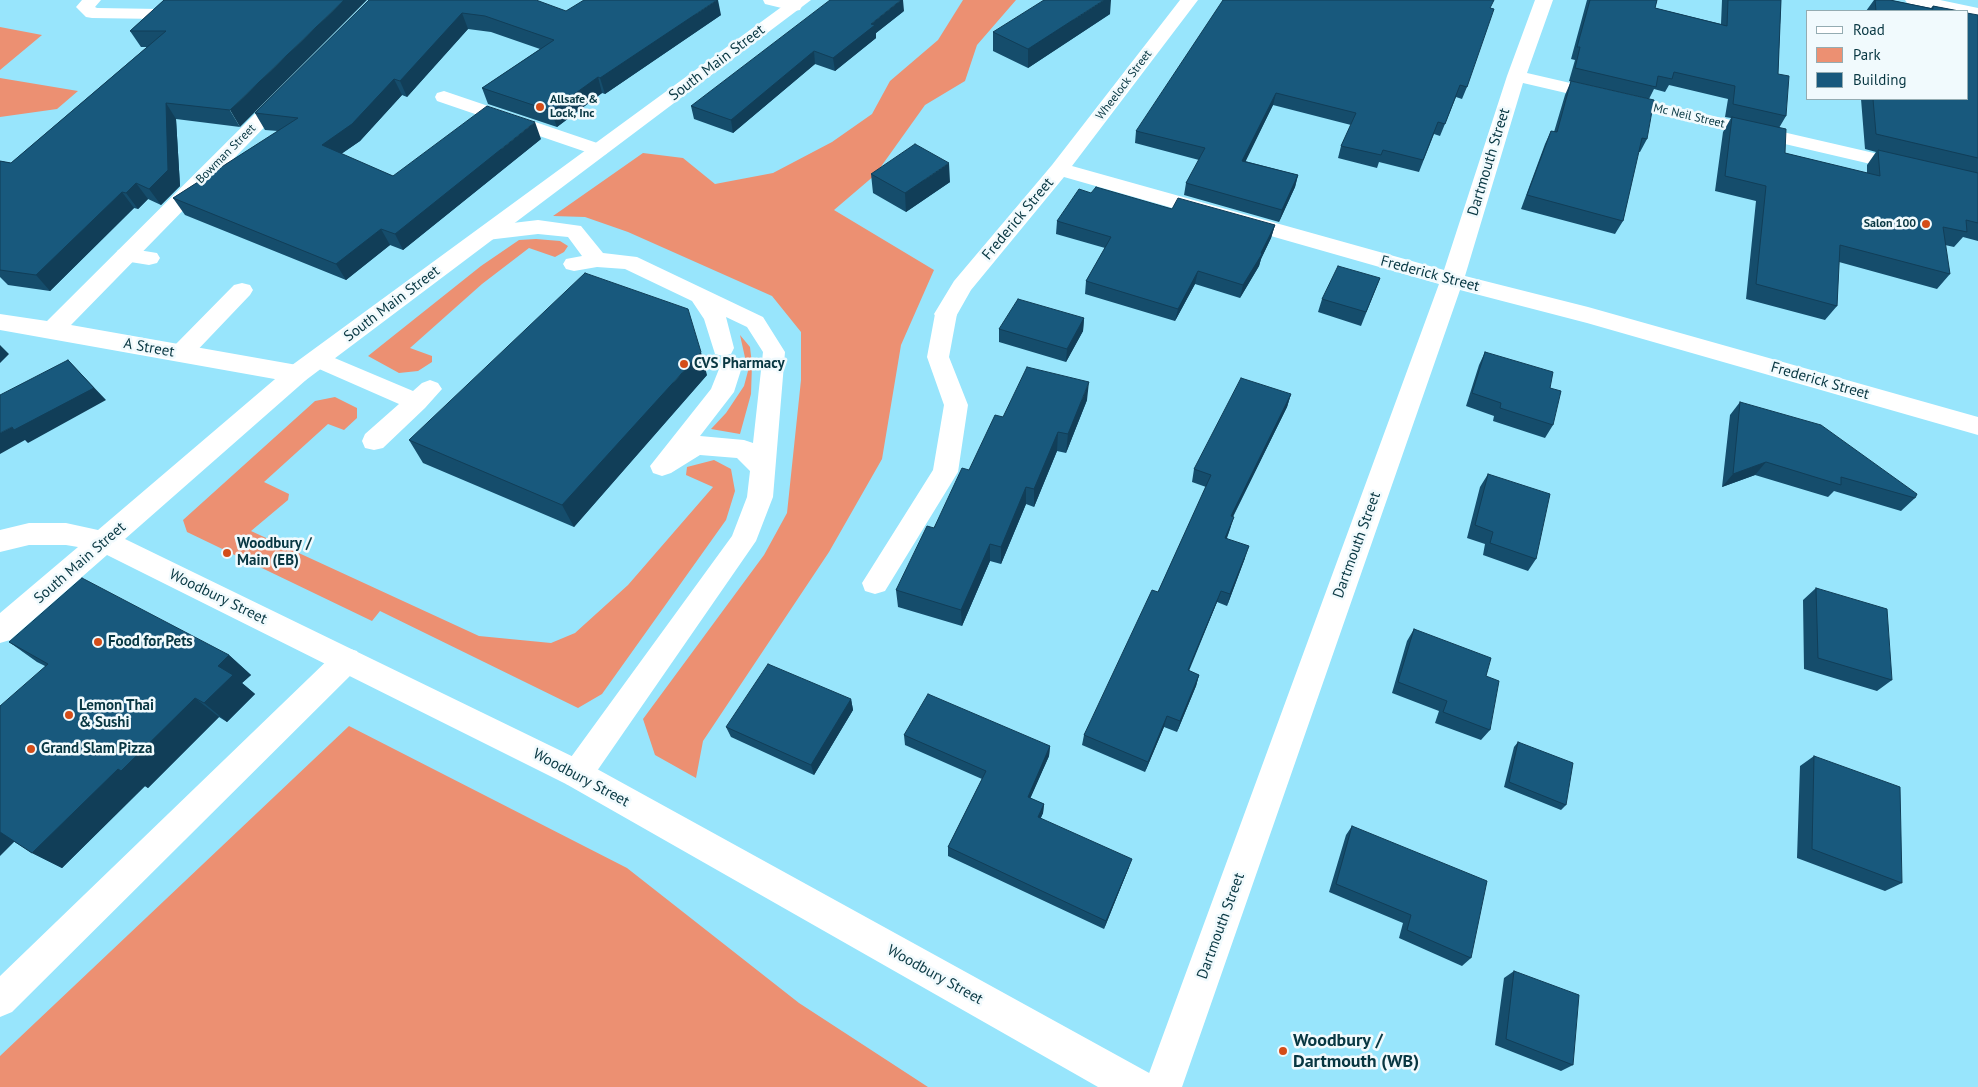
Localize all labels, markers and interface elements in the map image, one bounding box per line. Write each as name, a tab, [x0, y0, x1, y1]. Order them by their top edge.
legend	[1806, 10, 1968, 100]
text: Road	[1853, 20, 1885, 39]
street label: South Main Street	[666, 21, 768, 105]
text: Park	[1853, 45, 1881, 64]
street label: Wheelock Street	[1093, 47, 1155, 123]
text: Building	[1853, 70, 1907, 89]
place label: Allsafe & Lock, Inc	[550, 93, 598, 121]
marker: Allsafe & Lock, Inc	[534, 101, 546, 113]
street label: Mc Neil Street	[1652, 101, 1726, 131]
street label: Dartmouth Street	[1464, 106, 1514, 218]
street label: Bowman Street	[193, 121, 259, 187]
street label: Frederick Street	[978, 174, 1058, 264]
place label: Salon 100	[1864, 217, 1916, 231]
marker: Salon 100	[1920, 218, 1932, 230]
street label: Frederick Street	[1379, 252, 1481, 296]
street label: South Main Street	[341, 262, 443, 346]
street label: A Street	[122, 335, 176, 361]
place label: CVS Pharmacy	[694, 355, 785, 373]
marker: CVS Pharmacy	[678, 358, 690, 370]
street label: Frederick Street	[1769, 358, 1871, 404]
street label: Dartmouth Street	[1329, 489, 1385, 601]
street label: South Main Street	[31, 518, 129, 608]
place label: Woodbury / Main (EB)	[237, 535, 312, 570]
marker: Woodbury / Main (EB)	[221, 547, 233, 559]
street label: Woodbury Street	[166, 566, 270, 628]
place label: Food for Pets	[108, 633, 193, 651]
marker: Food for Pets	[92, 636, 104, 648]
place label: Lemon Thai & Sushi	[79, 697, 154, 732]
marker: Lemon Thai & Sushi	[63, 709, 75, 721]
place label: Grand Slam Pizza	[41, 740, 152, 758]
marker: Grand Slam Pizza	[25, 743, 37, 755]
street label: Woodbury Street	[530, 745, 632, 811]
street label: Dartmouth Street	[1193, 870, 1249, 982]
street label: Woodbury Street	[884, 941, 986, 1009]
place label: Woodbury / Dartmouth (WB)	[1293, 1030, 1419, 1072]
marker: Woodbury / Dartmouth (WB)	[1277, 1045, 1289, 1057]

